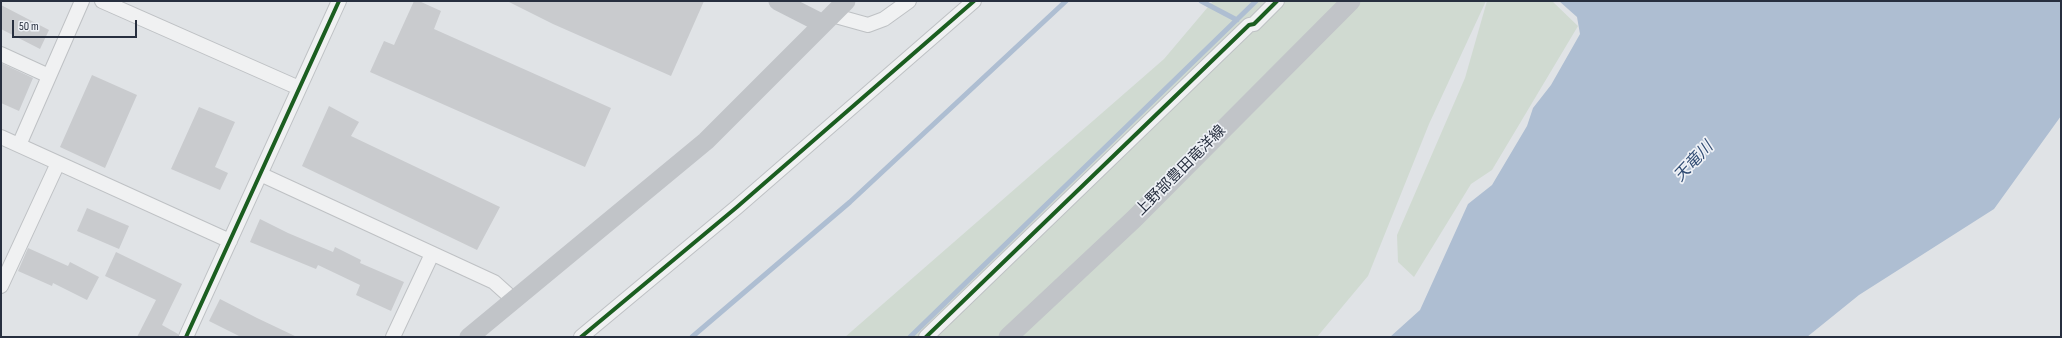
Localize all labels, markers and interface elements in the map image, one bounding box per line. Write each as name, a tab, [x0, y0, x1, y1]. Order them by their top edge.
scale bar	[14, 12, 139, 38]
text: 50 m	[19, 19, 39, 34]
street label: 上野部豊田竜洋線	[1132, 122, 1230, 220]
water label: 天竜川	[1671, 138, 1717, 186]

